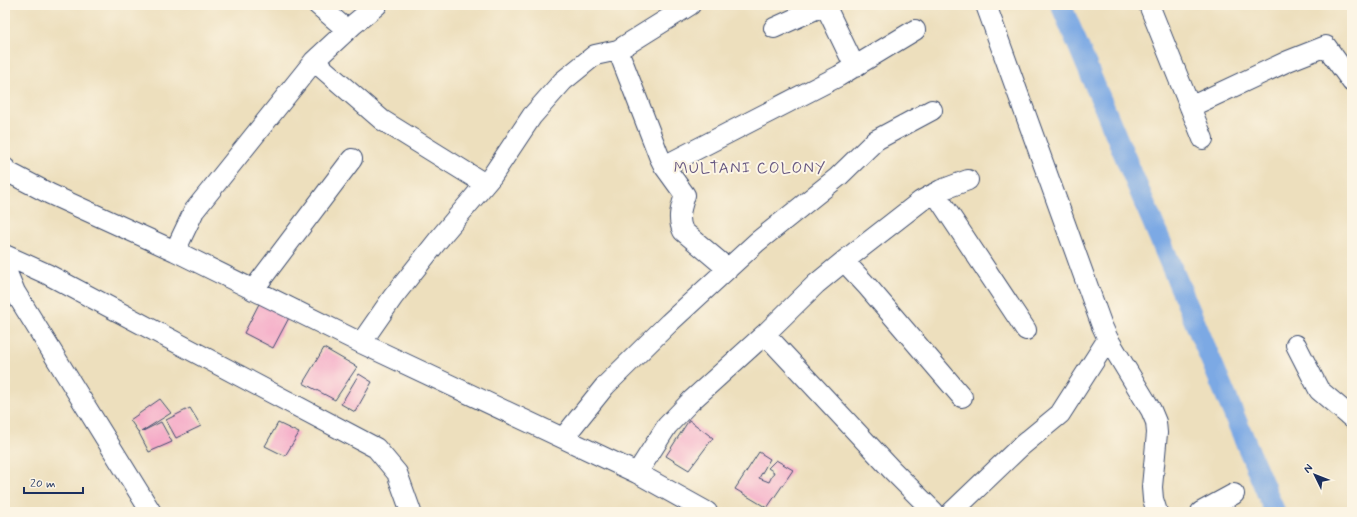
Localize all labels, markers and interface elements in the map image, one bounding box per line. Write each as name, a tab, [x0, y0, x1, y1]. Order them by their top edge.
district label: MULTANI COLONY	[674, 158, 826, 179]
north arrow	[1295, 455, 1335, 495]
text: N	[1301, 461, 1316, 476]
scale bar	[24, 469, 83, 495]
text: 20 m	[30, 476, 56, 492]

